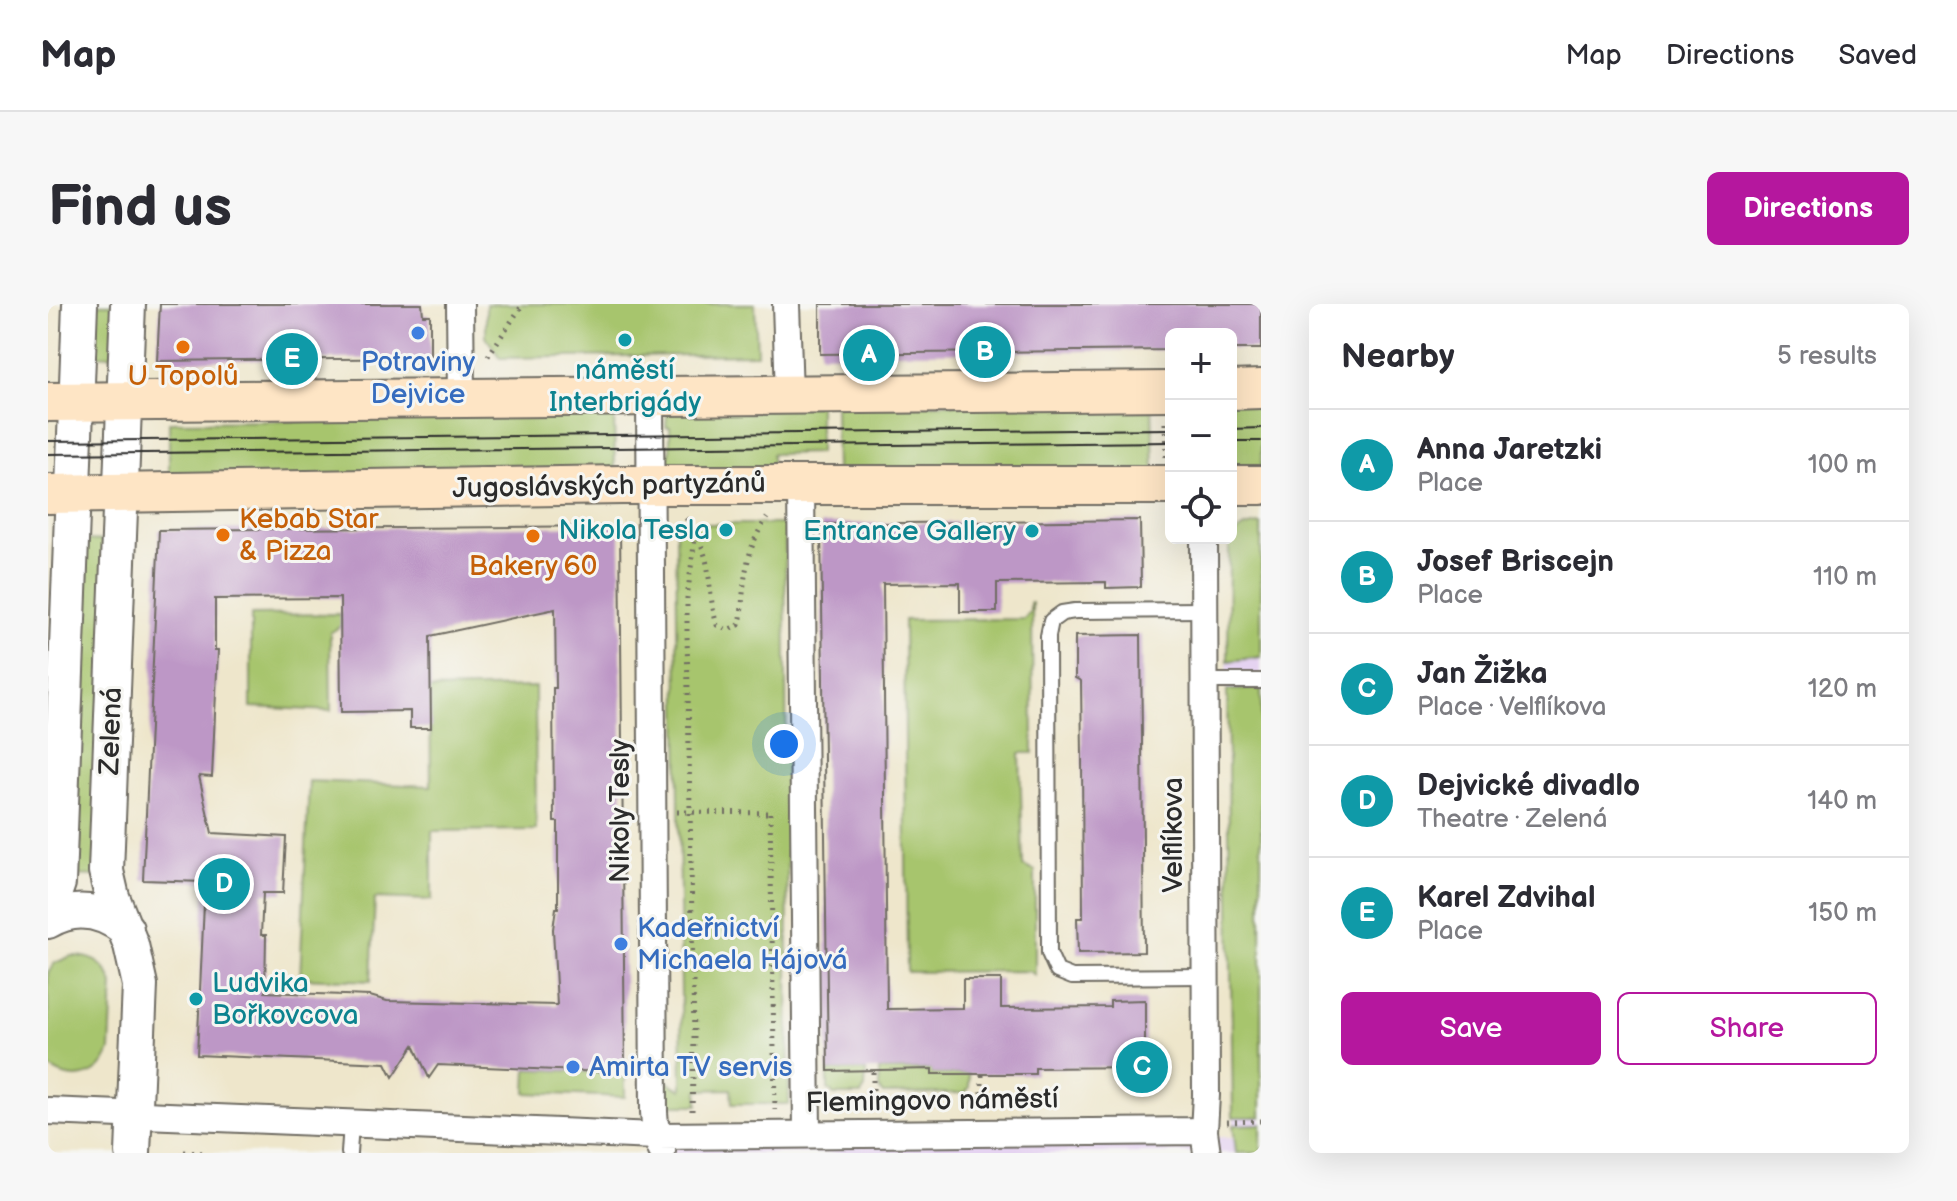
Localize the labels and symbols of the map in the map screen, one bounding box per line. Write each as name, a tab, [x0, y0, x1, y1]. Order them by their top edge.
pin: B	[959, 322, 1011, 382]
marker: Potraviny Dejvice	[409, 324, 427, 342]
pin: A	[843, 325, 895, 385]
pin: E	[266, 329, 318, 389]
marker: náměstí Interbrigády	[616, 331, 634, 349]
marker: U Topolů	[174, 338, 192, 356]
place label: Potraviny Dejvice	[361, 346, 476, 411]
place label: náměstí Interbrigády	[549, 354, 701, 419]
place label: U Topolů	[128, 360, 239, 393]
street label: Jugoslávských partyzánů	[452, 467, 766, 505]
place label: Kebab Star & Pizza	[239, 503, 379, 568]
place label: Nikola Tesla	[558, 514, 710, 547]
place label: Entrance Gallery	[803, 515, 1016, 548]
marker: Nikola Tesla	[717, 521, 735, 539]
marker: Entrance Gallery	[1023, 522, 1041, 540]
marker: Kebab Star & Pizza	[214, 526, 232, 544]
marker: Bakery 60	[524, 527, 542, 545]
place label: Bakery 60	[469, 550, 597, 583]
street label: Zelená	[93, 686, 129, 777]
your location	[764, 724, 804, 764]
street label: Nikoly Tesly	[604, 739, 637, 883]
street label: Velflíkova	[1157, 777, 1190, 893]
pin: D	[198, 854, 250, 914]
place label: Kadeřnictví Michaela Hájová	[637, 912, 848, 977]
marker: Kadeřnictví Michaela Hájová	[612, 935, 630, 953]
place label: Ludvika Bořkovcova	[212, 967, 359, 1032]
marker: Ludvika Bořkovcova	[187, 990, 205, 1008]
pin: C	[1116, 1037, 1168, 1097]
place label: Amirta TV servis	[589, 1051, 793, 1084]
marker: Amirta TV servis	[564, 1058, 582, 1076]
street label: Flemingovo náměstí	[805, 1082, 1059, 1120]

